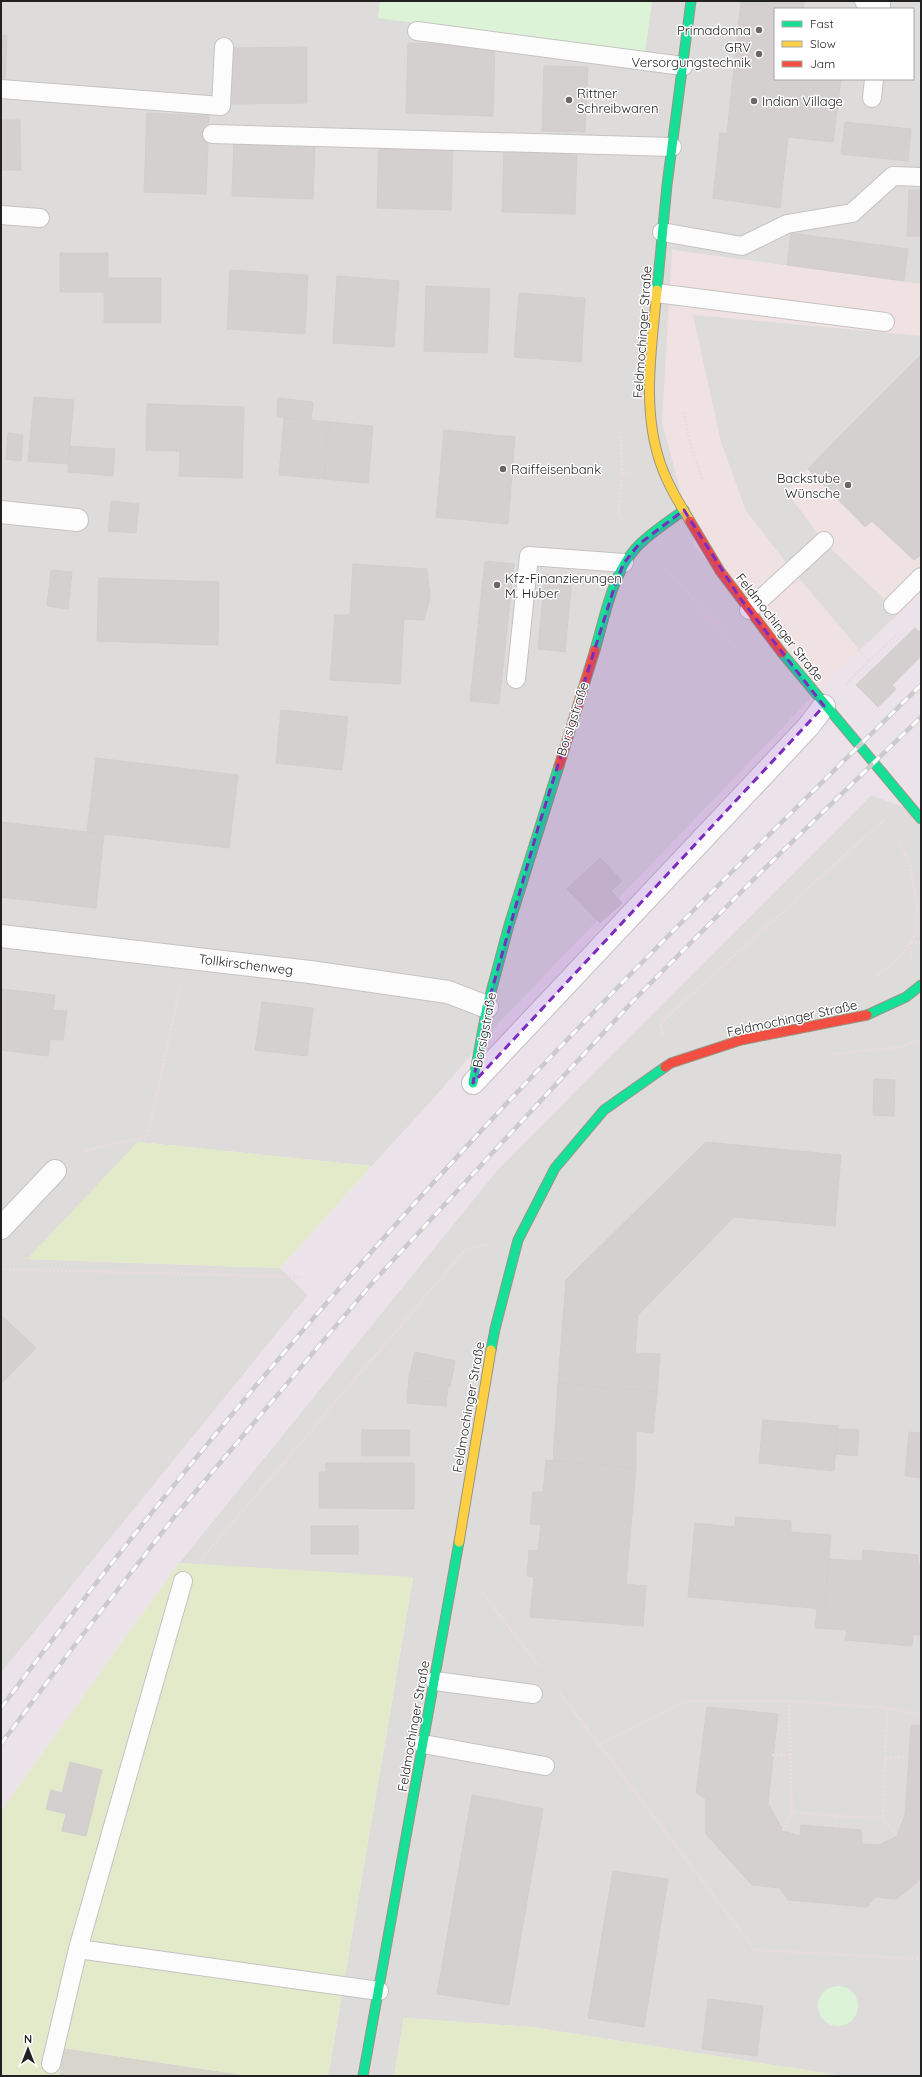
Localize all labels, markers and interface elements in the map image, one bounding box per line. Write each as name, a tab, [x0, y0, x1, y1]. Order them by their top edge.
legend	[774, 8, 914, 80]
text: Fast	[810, 16, 834, 31]
place label: Primadonna	[677, 22, 751, 38]
marker: Primadonna	[754, 25, 764, 35]
text: Slow	[810, 36, 836, 51]
place label: GRV Versorgungstechnik	[631, 39, 751, 70]
marker: GRV Versorgungstechnik	[754, 49, 764, 59]
text: Jam	[810, 56, 835, 71]
place label: Rittner Schreibwaren	[577, 85, 658, 116]
place label: Indian Village	[762, 93, 843, 109]
marker: Rittner Schreibwaren	[564, 95, 574, 105]
marker: Indian Village	[749, 96, 759, 106]
street label: Feldmochinger Straße	[629, 265, 655, 399]
place label: Raiffeisenbank	[511, 461, 601, 477]
marker: Raiffeisenbank	[498, 464, 508, 474]
place label: Backstube Wünsche	[777, 470, 840, 501]
marker: Backstube Wünsche	[843, 480, 853, 490]
place label: Kfz-Finanzierungen M. Huber	[505, 570, 622, 601]
street label: Feldmochinger Straße	[733, 570, 827, 684]
marker: Kfz-Finanzierungen M. Huber	[492, 580, 502, 590]
street label: Borsigstraße	[553, 680, 591, 758]
street label: Tollkirschenweg	[198, 950, 294, 978]
street label: Borsigstraße	[469, 991, 499, 1069]
street label: Feldmochinger Straße	[725, 996, 859, 1040]
street label: Feldmochinger Straße	[449, 1340, 487, 1474]
street label: Feldmochinger Straße	[394, 1659, 432, 1793]
north arrow	[8, 2029, 48, 2069]
text: N	[24, 2032, 32, 2046]

